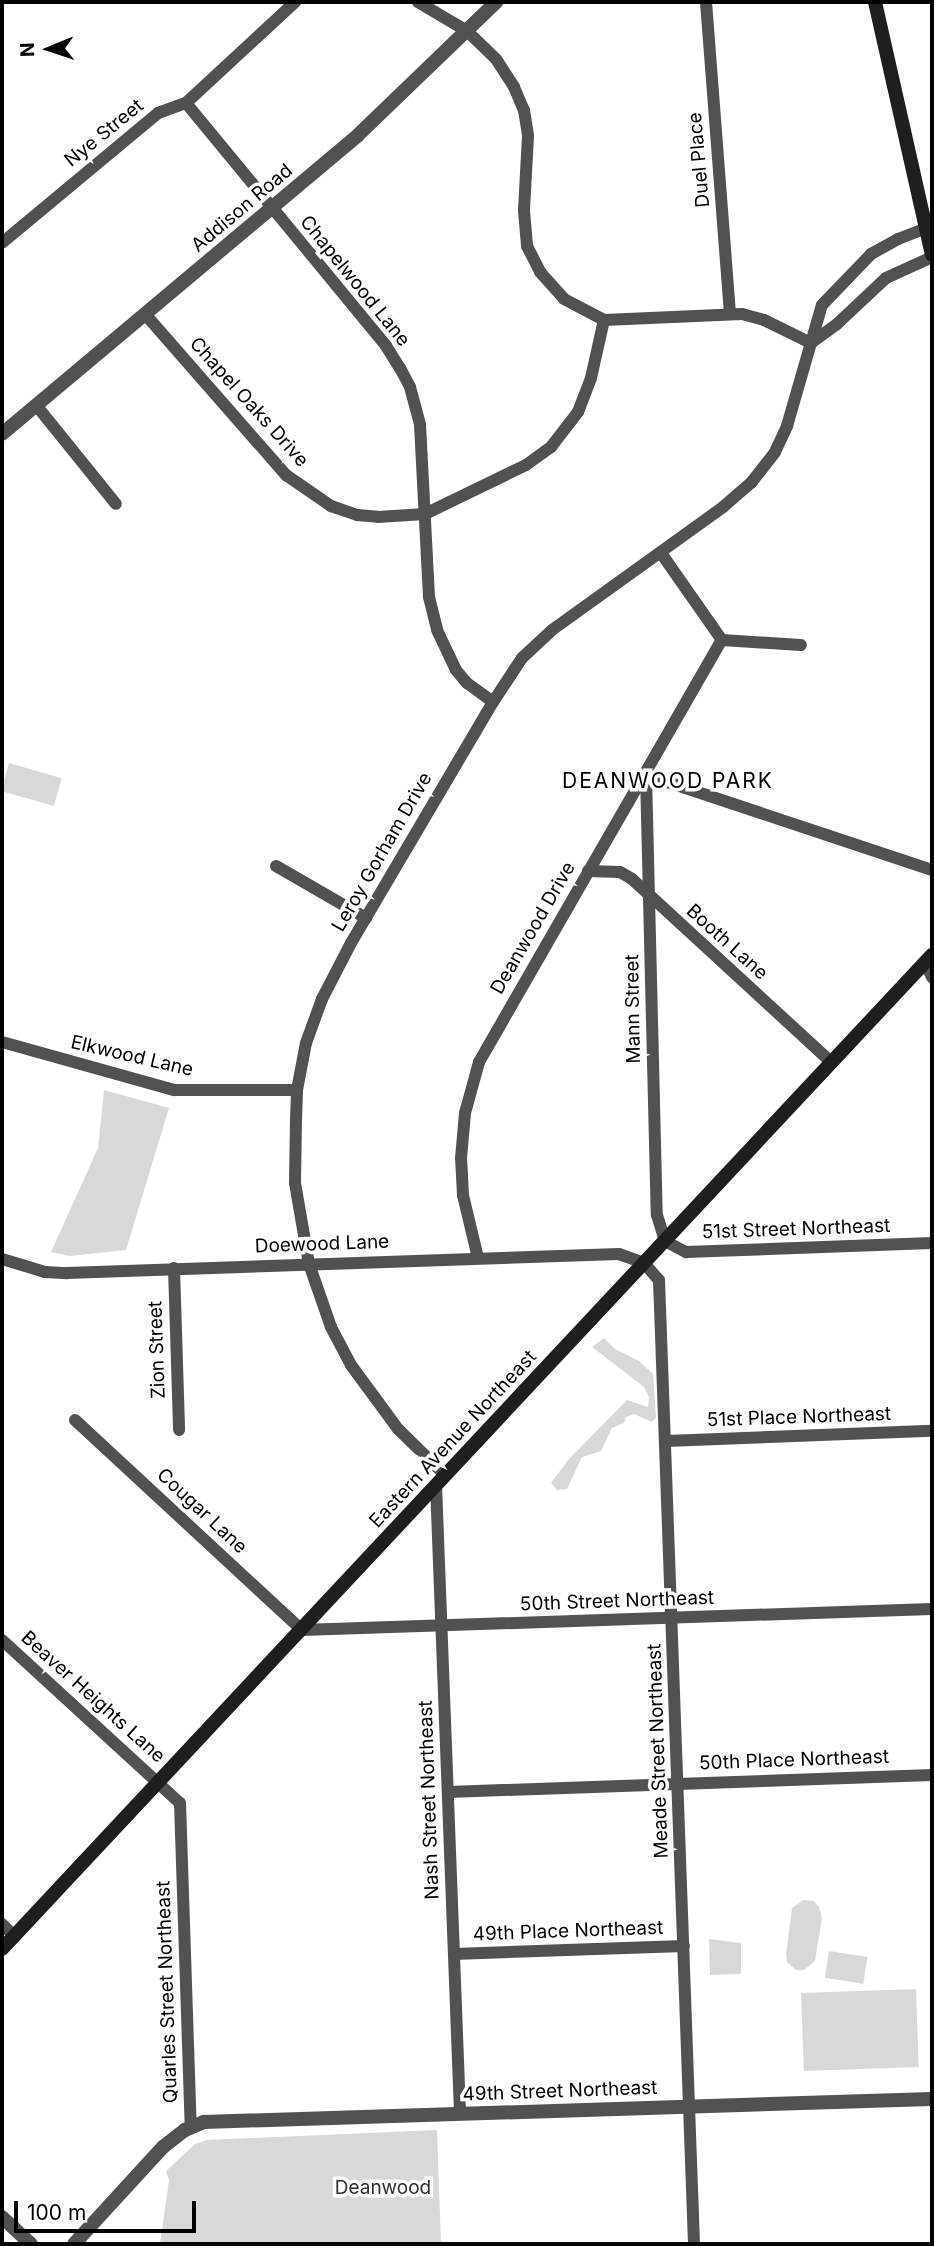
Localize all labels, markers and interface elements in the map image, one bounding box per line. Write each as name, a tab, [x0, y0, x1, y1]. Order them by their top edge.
north arrow	[14, 14, 84, 84]
text: N	[16, 42, 39, 57]
street label: Nye Street	[60, 94, 148, 172]
street label: Duel Place	[683, 112, 715, 208]
street label: Addison Road	[187, 159, 297, 257]
street label: Chapelwood Lane	[295, 211, 415, 351]
street label: Chapel Oaks Drive	[185, 332, 313, 472]
street label: Leroy Gorham Drive	[327, 768, 437, 936]
district label: DEANWOOD PARK	[564, 768, 772, 794]
street label: Deanwood Drive	[486, 858, 580, 998]
street label: Booth Lane	[682, 899, 772, 985]
street label: Mann Street	[621, 954, 645, 1064]
street label: Elkwood Lane	[68, 1031, 196, 1081]
street label: 51st Street Northeast	[701, 1214, 891, 1244]
street label: Doewood Lane	[254, 1230, 390, 1258]
street label: Zion Street	[144, 1301, 170, 1399]
street label: Eastern Avenue Northeast	[365, 1346, 541, 1532]
street label: 51st Place Northeast	[706, 1402, 892, 1432]
street label: Cougar Lane	[152, 1463, 252, 1559]
street label: 50th Street Northeast	[519, 1586, 715, 1616]
street label: Beaver Heights Lane	[16, 1626, 170, 1768]
street label: Meade Street Northeast	[643, 1643, 673, 1859]
street label: Nash Street Northeast	[414, 1700, 444, 1900]
street label: 50th Place Northeast	[699, 1745, 889, 1775]
street label: Quarles Street Northeast	[152, 1880, 182, 2104]
street label: 49th Place Northeast	[472, 1916, 664, 1946]
street label: 49th Street Northeast	[462, 2076, 658, 2106]
park label: Deanwood	[335, 2177, 431, 2199]
scale bar	[18, 2186, 200, 2230]
text: 100 m	[27, 2200, 86, 2225]

